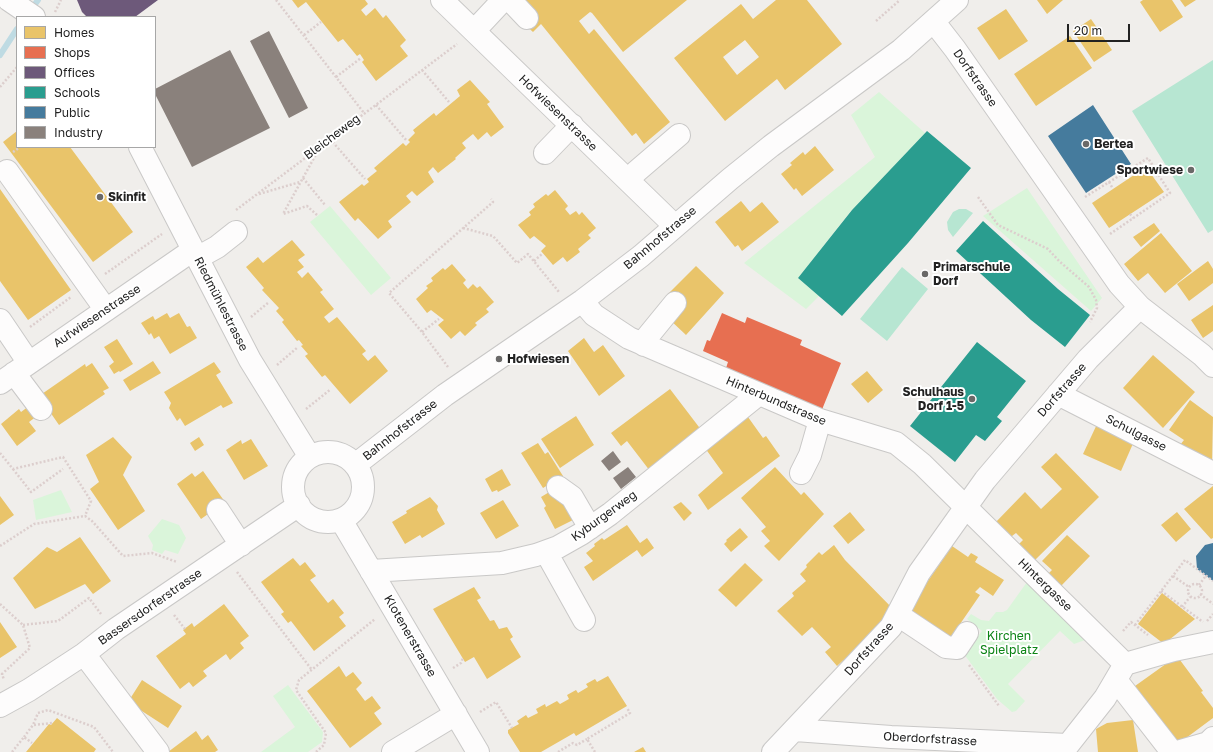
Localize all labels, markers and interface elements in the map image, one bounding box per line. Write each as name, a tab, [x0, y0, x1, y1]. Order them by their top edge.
legend	[16, 16, 156, 148]
scale bar	[1069, 16, 1132, 42]
text: 20 m	[1074, 23, 1102, 38]
text: Homes	[54, 25, 94, 40]
text: Shops	[54, 45, 90, 60]
street label: Dorfstrasse	[950, 46, 1000, 110]
text: Offices	[54, 65, 95, 80]
street label: Hofwiesenstrasse	[516, 72, 600, 154]
text: Schools	[54, 85, 100, 100]
text: Public	[54, 105, 90, 120]
street label: Bleicheweg	[301, 111, 363, 163]
text: Industry	[54, 125, 103, 140]
place label: Bertea	[1094, 137, 1133, 151]
marker: Bertea	[1081, 139, 1091, 149]
place label: Sportwiese	[1116, 163, 1183, 177]
marker: Sportwiese	[1186, 165, 1196, 175]
place label: Skinfit	[108, 190, 146, 204]
marker: Skinfit	[95, 192, 105, 202]
street label: Bahnhofstrasse	[621, 203, 699, 273]
street label: Riedmühlestrasse	[191, 254, 251, 354]
place label: Primarschule Dorf	[933, 260, 1010, 288]
marker: Primarschule Dorf	[920, 269, 930, 279]
street label: Aufwiesenstrasse	[51, 281, 143, 351]
place label: Hofwiesen	[507, 352, 569, 366]
marker: Hofwiesen	[494, 354, 504, 364]
street label: Dorfstrasse	[1035, 360, 1089, 420]
street label: Hinterbundstrasse	[724, 373, 828, 429]
place label: Schulhaus Dorf 1-5	[903, 385, 964, 413]
marker: Schulhaus Dorf 1-5	[967, 394, 977, 404]
street label: Bahnhofstrasse	[360, 396, 440, 464]
street label: Schulgasse	[1103, 412, 1169, 454]
street label: Kyburgerweg	[569, 488, 639, 544]
street label: Hintergasse	[1015, 556, 1075, 614]
street label: Bassersdorferstrasse	[95, 566, 205, 648]
street label: Klotenerstrasse	[381, 593, 439, 679]
street label: Dorfstrasse	[841, 619, 897, 679]
park label: Kirchen Spielplatz	[980, 629, 1038, 657]
street label: Oberdorfstrasse	[883, 729, 977, 749]

